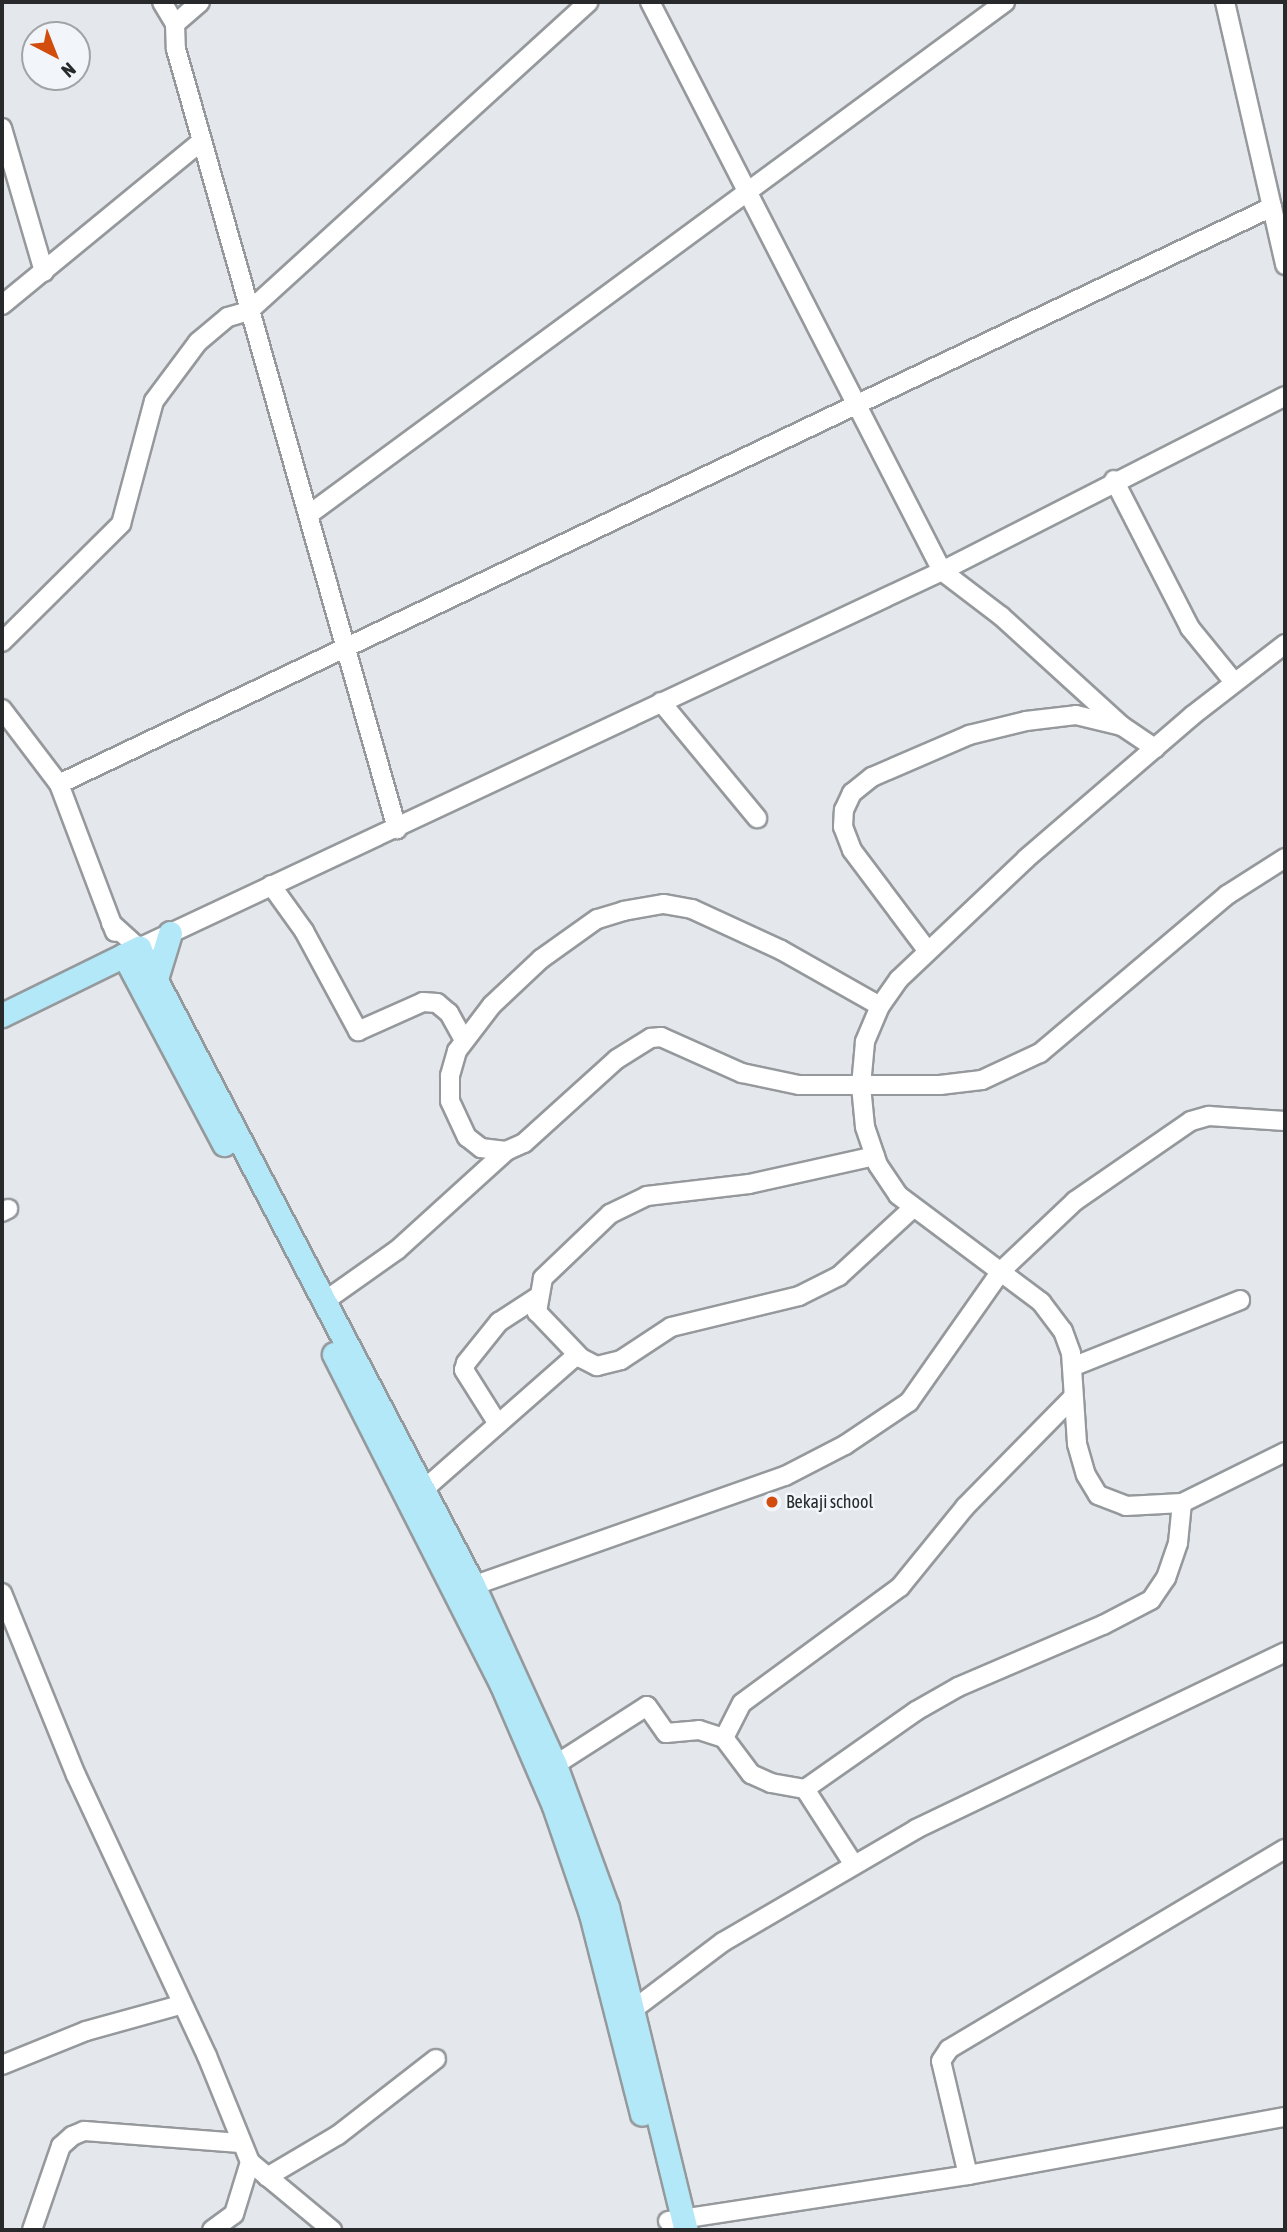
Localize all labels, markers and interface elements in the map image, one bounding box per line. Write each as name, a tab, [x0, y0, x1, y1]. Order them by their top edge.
north arrow	[21, 21, 91, 91]
text: N	[57, 58, 80, 82]
place label: Bekaji school	[786, 1491, 873, 1513]
marker: Bekaji school	[764, 1494, 780, 1510]

